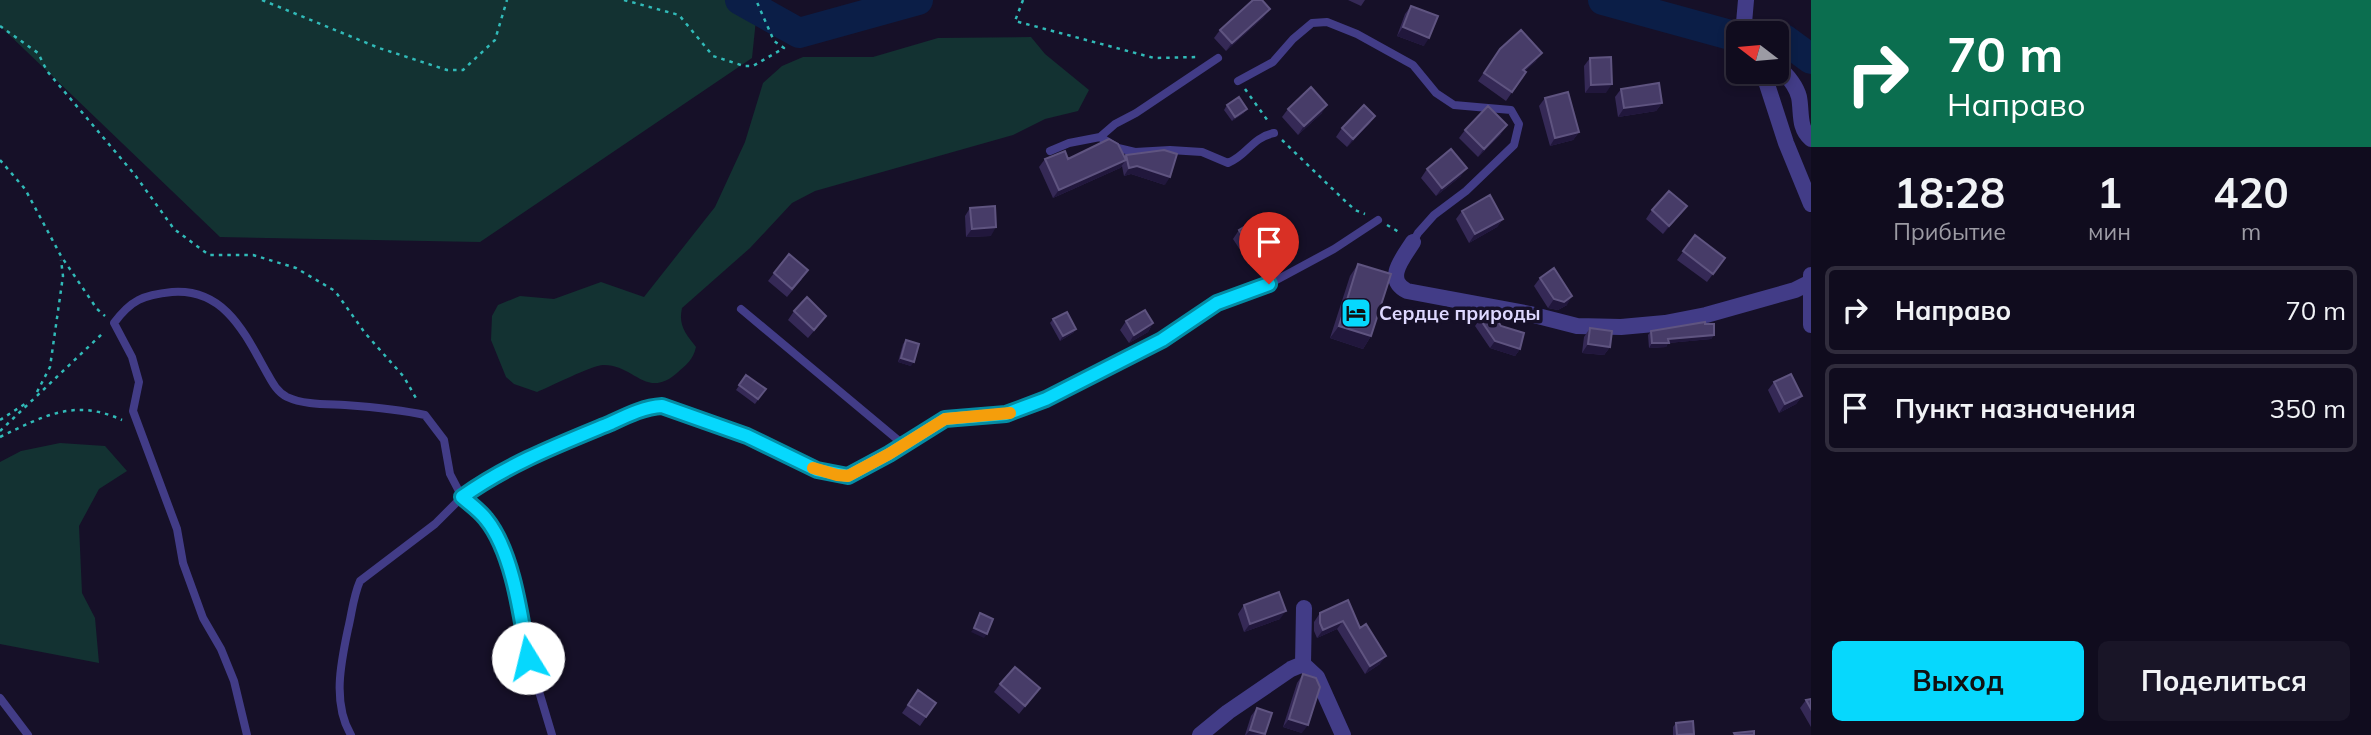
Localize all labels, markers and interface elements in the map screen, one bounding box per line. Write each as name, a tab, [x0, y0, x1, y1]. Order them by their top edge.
north arrow	[1726, 21, 1788, 84]
map controls	[1726, 21, 1789, 84]
text: 70 m	[1947, 23, 2063, 84]
icon: right	[1832, 28, 1923, 119]
text: Направо	[1947, 84, 2086, 124]
text: 18:28	[1894, 166, 2005, 219]
text: 1	[2097, 166, 2122, 219]
text: 420	[2213, 166, 2289, 219]
pin	[1239, 212, 1299, 284]
text: Прибытие	[1893, 217, 2006, 246]
text: мин	[2088, 217, 2131, 246]
text: m	[2241, 217, 2261, 246]
icon: arrive	[1250, 223, 1288, 261]
icon: right	[1836, 291, 1874, 329]
text: Направо	[1895, 294, 2011, 327]
text: 70 m	[2285, 294, 2346, 327]
hotel icon: Сердце природы	[1339, 296, 1373, 330]
place label: Сердце природы	[1379, 301, 1541, 325]
icon: arrive	[1836, 389, 1874, 427]
text: Пункт назначения	[1895, 392, 2136, 425]
text: 350 m	[2270, 392, 2346, 425]
position arrow	[491, 621, 565, 695]
button: Выход	[1832, 641, 2084, 721]
button: Поделиться	[2098, 641, 2350, 721]

